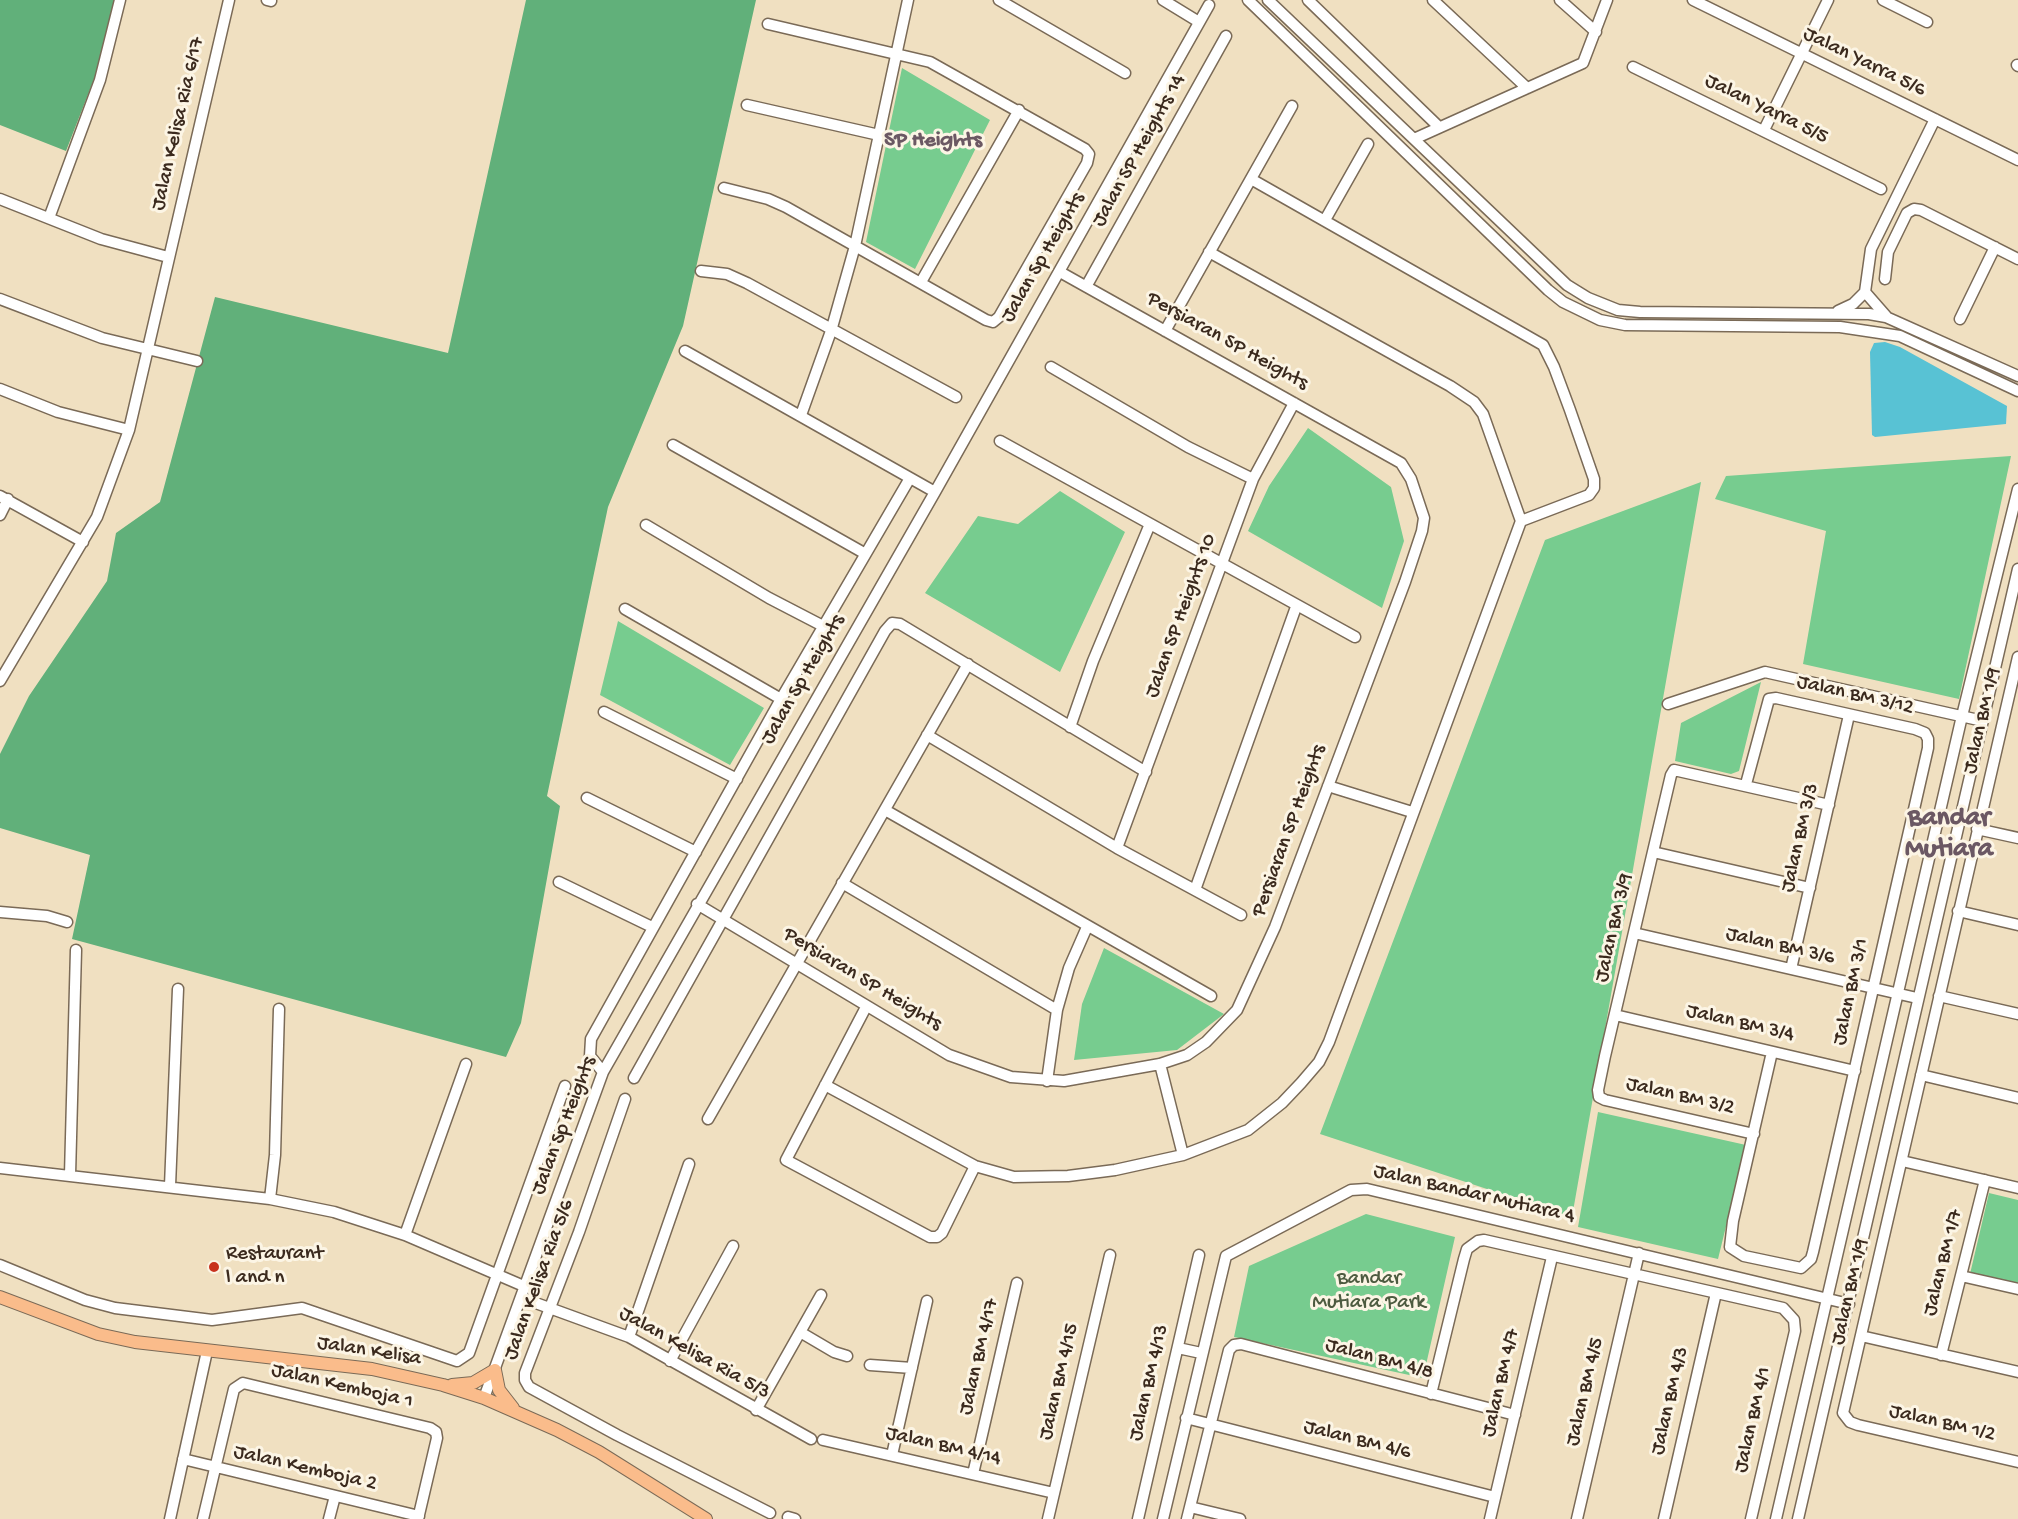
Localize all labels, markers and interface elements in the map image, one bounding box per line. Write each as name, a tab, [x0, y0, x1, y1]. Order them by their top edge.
street label: Jalan Yarra 5/6	[1798, 22, 1930, 104]
street label: Jalan Kelisa Ria 6/17	[147, 35, 211, 213]
street label: Jalan Yarra 5/5	[1700, 69, 1832, 151]
street label: Jalan SP Heights 14	[1088, 70, 1192, 232]
district label: SP Heights	[884, 129, 982, 155]
street label: Jalan Sp Heights	[997, 188, 1091, 328]
street label: Persiaran SP Heights	[1142, 287, 1312, 397]
street label: Jalan SP Heights 10	[1141, 531, 1223, 701]
street label: Jalan Sp Heights	[757, 610, 851, 750]
street label: Jalan BM 1/9	[1959, 665, 2007, 777]
street label: Jalan BM 3/12	[1794, 670, 1916, 722]
street label: Persiaran SP Heights	[1247, 742, 1333, 920]
street label: Jalan BM 3/3	[1776, 781, 1826, 895]
district label: Bandar Mutiara	[1905, 804, 1993, 867]
street label: Jalan BM 3/9	[1590, 871, 1640, 985]
street label: Jalan BM 3/6	[1723, 922, 1837, 972]
street label: Persiaran SP Heights	[778, 923, 946, 1037]
street label: Jalan BM 3/1	[1828, 936, 1876, 1048]
street label: Jalan BM 3/4	[1683, 999, 1797, 1049]
street label: Jalan Sp Heights	[527, 1053, 603, 1199]
street label: Jalan BM 3/2	[1623, 1072, 1737, 1122]
street label: Jalan Bandar Mutiara 4	[1371, 1160, 1577, 1230]
street label: Jalan Kelisa Ria 5/6	[499, 1196, 581, 1364]
street label: Jalan BM 1/7	[1919, 1207, 1969, 1319]
street label: Jalan BM 1/9	[1827, 1236, 1875, 1348]
place label: Restaurant l and n	[226, 1242, 323, 1292]
marker: Restaurant l and n	[207, 1260, 221, 1274]
park label: Bandar Mutiara Park	[1312, 1267, 1426, 1317]
street label: Jalan BM 4/17	[954, 1296, 1006, 1418]
street label: Jalan Kelisa Ria 5/3	[614, 1302, 774, 1406]
street label: Jalan BM 4/15	[1034, 1321, 1086, 1443]
street label: Jalan BM 4/13	[1124, 1322, 1176, 1444]
street label: Jalan BM 4/7	[1477, 1326, 1527, 1440]
street label: Jalan Kelisa	[315, 1331, 423, 1373]
street label: Jalan BM 4/8	[1322, 1333, 1436, 1387]
street label: Jalan BM 4/5	[1561, 1335, 1611, 1449]
street label: Jalan BM 4/3	[1646, 1344, 1696, 1458]
street label: Jalan Kemboja 1	[269, 1358, 415, 1416]
street label: Jalan BM 4/1	[1730, 1365, 1778, 1475]
street label: Jalan BM 1/2	[1886, 1400, 1998, 1448]
street label: Jalan BM 4/6	[1301, 1415, 1413, 1467]
street label: Jalan BM 4/14	[883, 1421, 1003, 1473]
street label: Jalan Kemboja 2	[231, 1440, 379, 1498]

